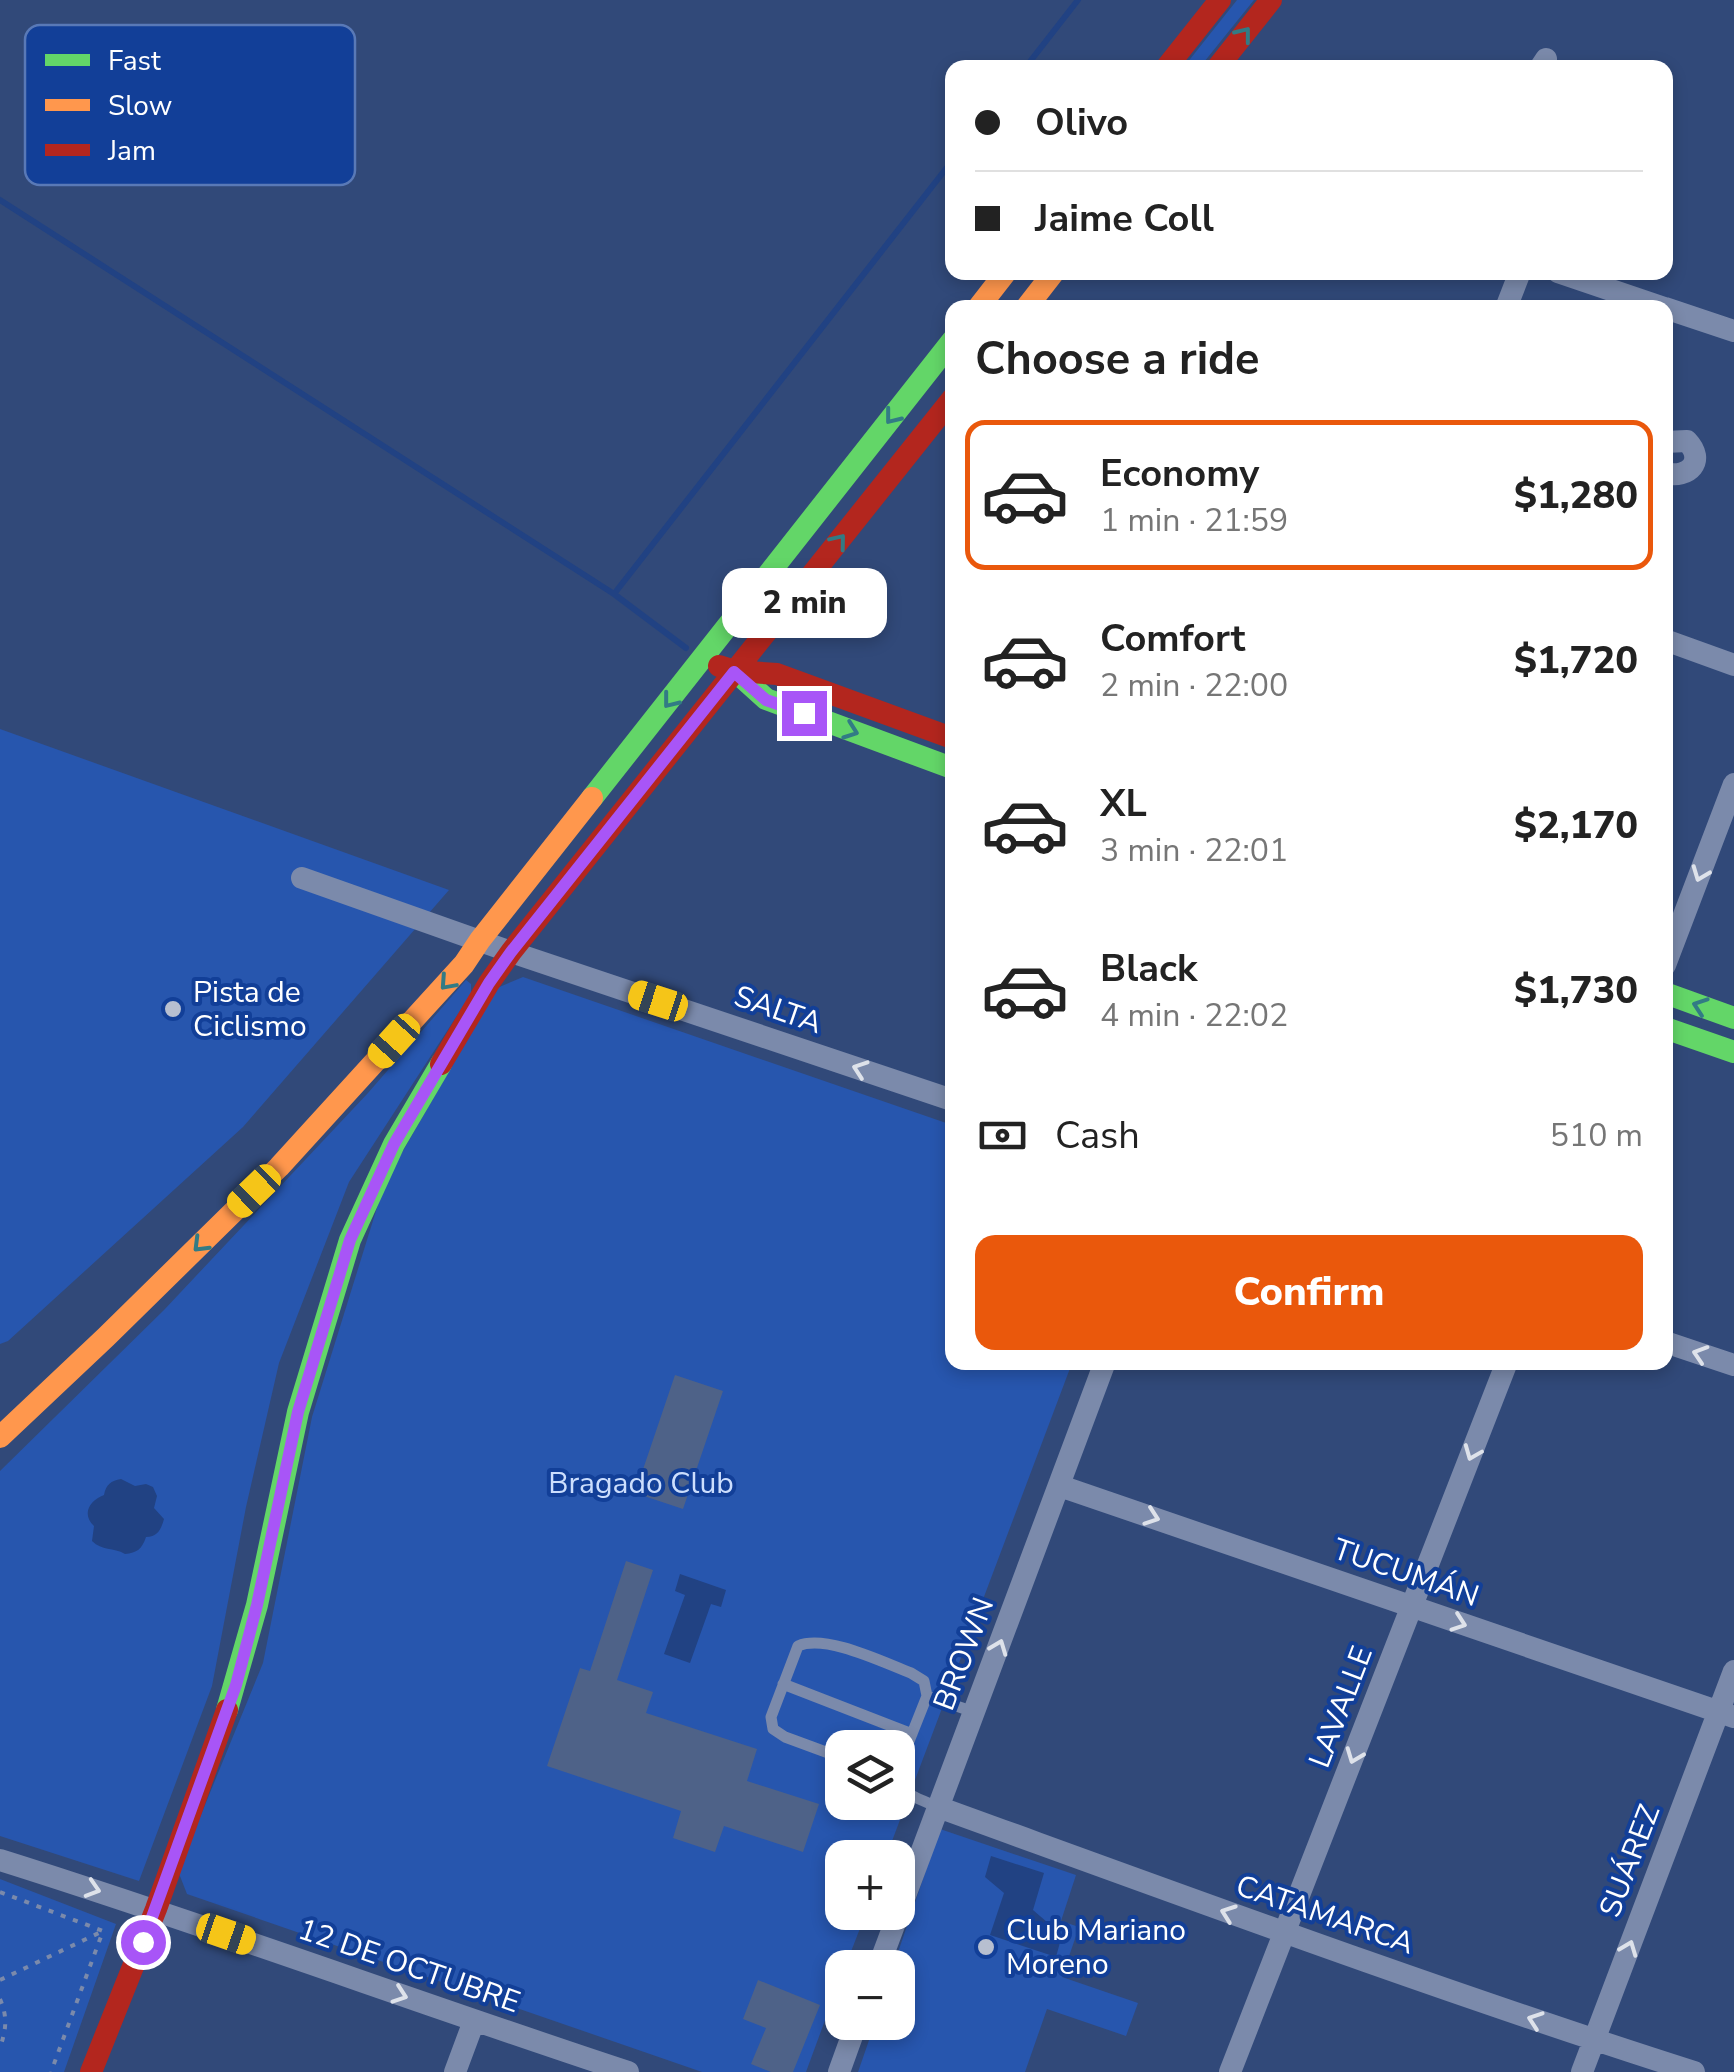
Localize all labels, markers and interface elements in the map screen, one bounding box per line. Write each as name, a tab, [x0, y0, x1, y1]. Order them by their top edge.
legend	[25, 25, 355, 185]
one-way arrow	[1232, 27, 1250, 45]
text: Fast	[108, 42, 161, 80]
text: Slow	[108, 87, 172, 125]
text: Olivo	[1035, 97, 1128, 148]
text: Jam	[107, 132, 156, 170]
text: Jaime Coll	[1035, 193, 1214, 244]
text: Choose a ride	[975, 329, 1260, 390]
one-way arrow	[887, 406, 904, 424]
text: Economy	[1100, 448, 1259, 499]
icon: car	[980, 450, 1070, 540]
text: $1,280	[1514, 470, 1638, 521]
text: 1 min · 21:59	[1100, 499, 1288, 542]
one-way arrow	[827, 534, 845, 552]
callout: 2 min	[722, 568, 886, 638]
text: 2 min	[762, 581, 847, 624]
text: Comfort	[1100, 613, 1245, 664]
icon: car	[980, 615, 1070, 705]
text: $1,720	[1514, 635, 1638, 686]
text: 2 min · 22:00	[1100, 664, 1288, 707]
one-way arrow	[664, 690, 682, 708]
route end	[782, 691, 827, 736]
one-way arrow	[841, 719, 859, 739]
text: XL	[1100, 778, 1147, 829]
icon: car	[980, 780, 1070, 870]
text: $2,170	[1514, 800, 1638, 851]
text: 3 min · 22:01	[1100, 829, 1288, 872]
one-way arrow	[1691, 865, 1711, 882]
text: Black	[1100, 943, 1197, 994]
icon: car	[980, 945, 1070, 1035]
text: $1,730	[1514, 965, 1638, 1016]
one-way arrow	[441, 971, 459, 990]
place label: Pista de Ciclismo	[193, 972, 307, 1047]
street label: SALTA	[729, 976, 828, 1044]
car	[625, 977, 691, 1025]
text: 4 min · 22:02	[1100, 994, 1288, 1037]
one-way arrow	[1692, 997, 1709, 1017]
marker: Pista de Ciclismo	[162, 998, 184, 1020]
car	[363, 1009, 425, 1073]
one-way arrow	[853, 1060, 870, 1081]
icon: cash	[975, 1108, 1030, 1163]
text: Cash	[1055, 1110, 1140, 1161]
text: 510 m	[1550, 1114, 1643, 1157]
car	[222, 1159, 286, 1223]
one-way arrow	[193, 1233, 211, 1251]
button: Confirm	[975, 1235, 1643, 1350]
one-way arrow	[1692, 1345, 1709, 1365]
one-way arrow	[1463, 1443, 1483, 1461]
park label: Bragado Club	[548, 1463, 734, 1504]
one-way arrow	[1142, 1506, 1159, 1526]
street label: TUCUMÁN	[1328, 1529, 1484, 1617]
street label: BROWN	[924, 1592, 1004, 1716]
one-way arrow	[1450, 1611, 1467, 1632]
one-way arrow	[987, 1639, 1007, 1657]
street label: LAVALLE	[1299, 1640, 1383, 1774]
map controls	[825, 1730, 915, 2040]
button: layers	[825, 1730, 915, 1820]
one-way arrow	[1346, 1746, 1366, 1764]
street label: SUÁREZ	[1590, 1799, 1670, 1923]
button: +	[825, 1840, 915, 1930]
street label: CATAMARCA	[1230, 1865, 1420, 1965]
one-way arrow	[84, 1877, 101, 1898]
one-way arrow	[1221, 1904, 1238, 1925]
street label: 12 DE OCTUBRE	[293, 1909, 525, 2023]
car	[193, 1910, 259, 1958]
place label: Club Mariano Moreno	[1006, 1910, 1186, 1985]
route start	[121, 1920, 166, 1965]
marker: Club Mariano Moreno	[975, 1936, 997, 1958]
one-way arrow	[1618, 1941, 1638, 1958]
button: −	[825, 1950, 915, 2040]
one-way arrow	[391, 1983, 408, 2004]
one-way arrow	[1528, 2011, 1545, 2031]

